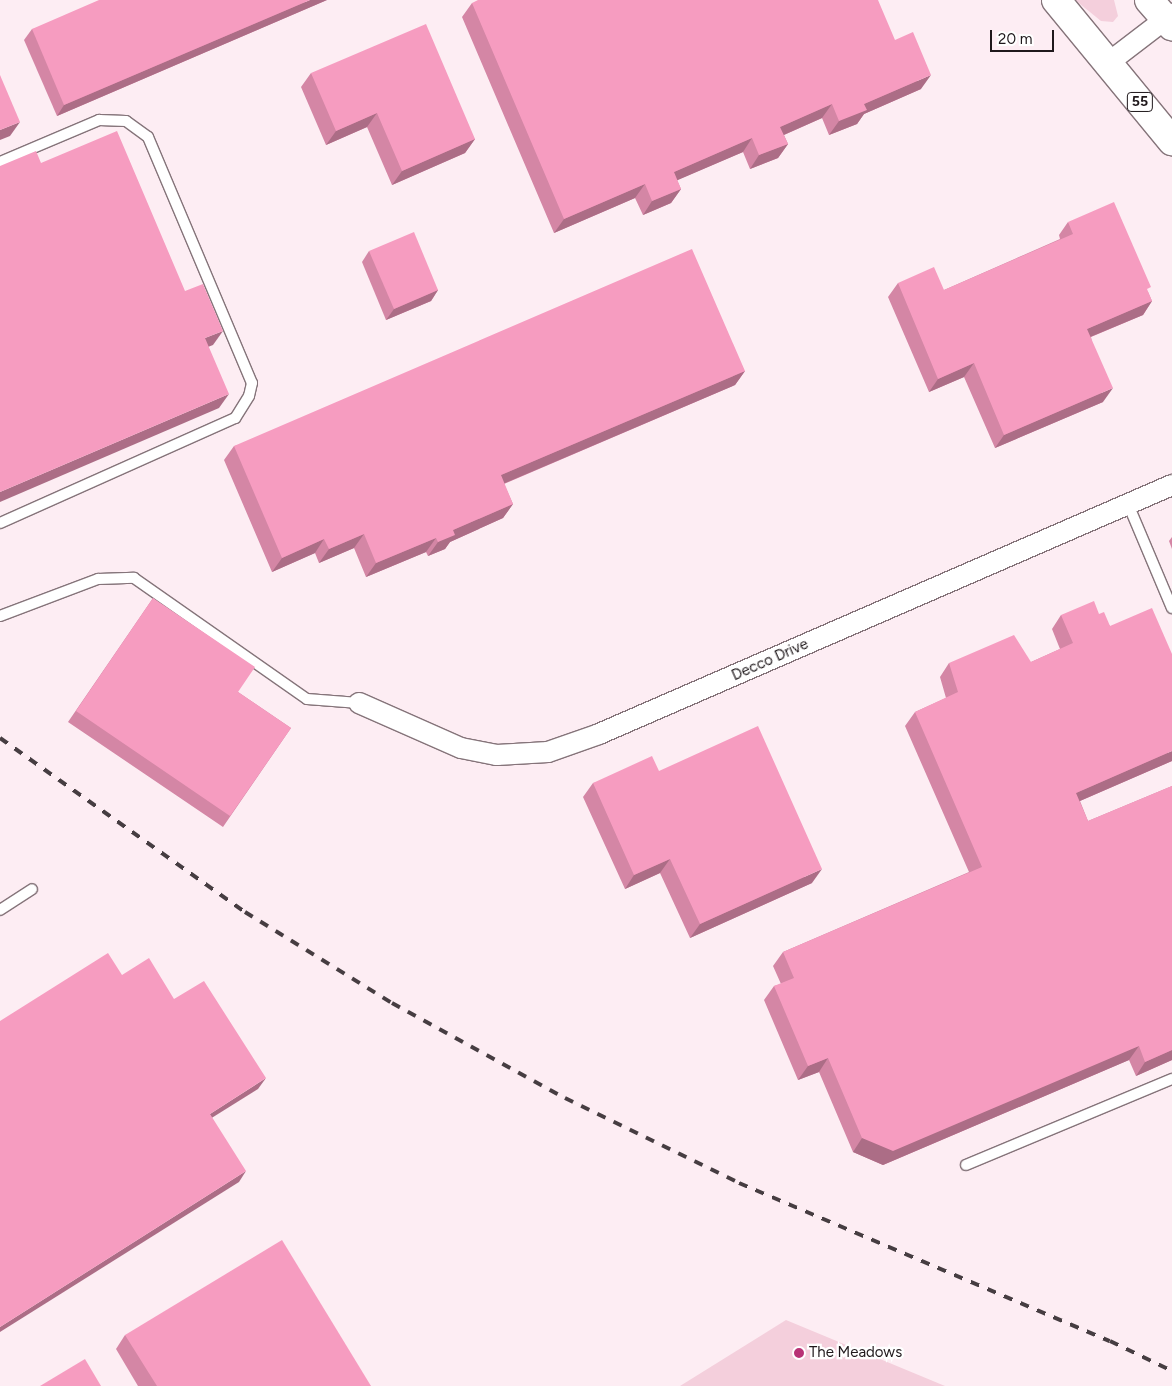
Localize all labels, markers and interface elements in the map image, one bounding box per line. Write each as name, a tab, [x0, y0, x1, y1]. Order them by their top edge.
scale bar	[992, 20, 1056, 52]
text: 20 m	[998, 30, 1032, 48]
road number: 55	[1126, 90, 1154, 114]
street label: Decco Drive	[729, 635, 811, 685]
place label: The Meadows	[809, 1344, 902, 1362]
marker: The Meadows	[793, 1347, 805, 1359]

